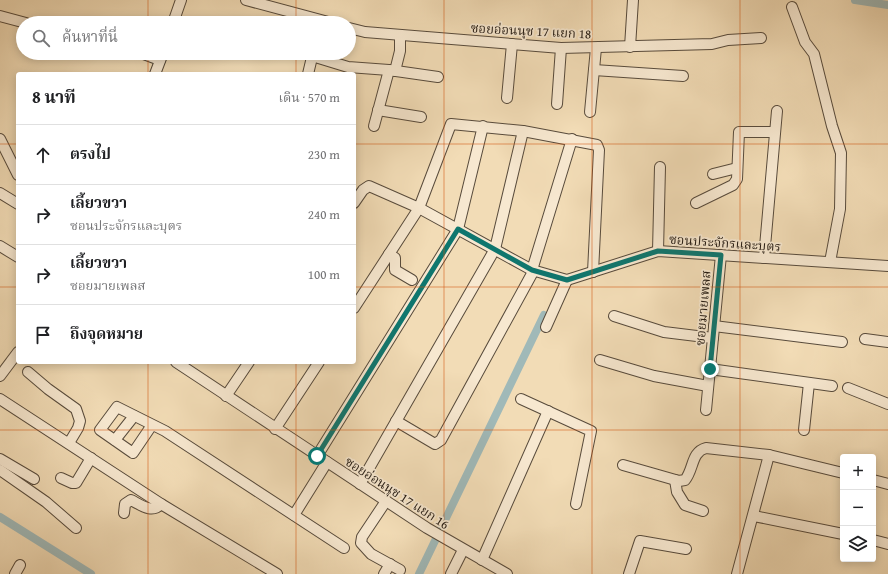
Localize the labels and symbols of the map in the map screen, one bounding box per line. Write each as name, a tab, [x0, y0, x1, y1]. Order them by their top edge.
street label: ซอยอ่อนนุช 17 แยก 18	[470, 18, 592, 44]
street label: ซอนประจักรและบุตร	[668, 230, 782, 256]
street label: ซอยมายเพลส	[690, 270, 716, 346]
route end	[701, 360, 719, 378]
route start	[308, 447, 326, 465]
street label: ซอยอ่อนนุช 17 แยก 16	[341, 452, 453, 534]

